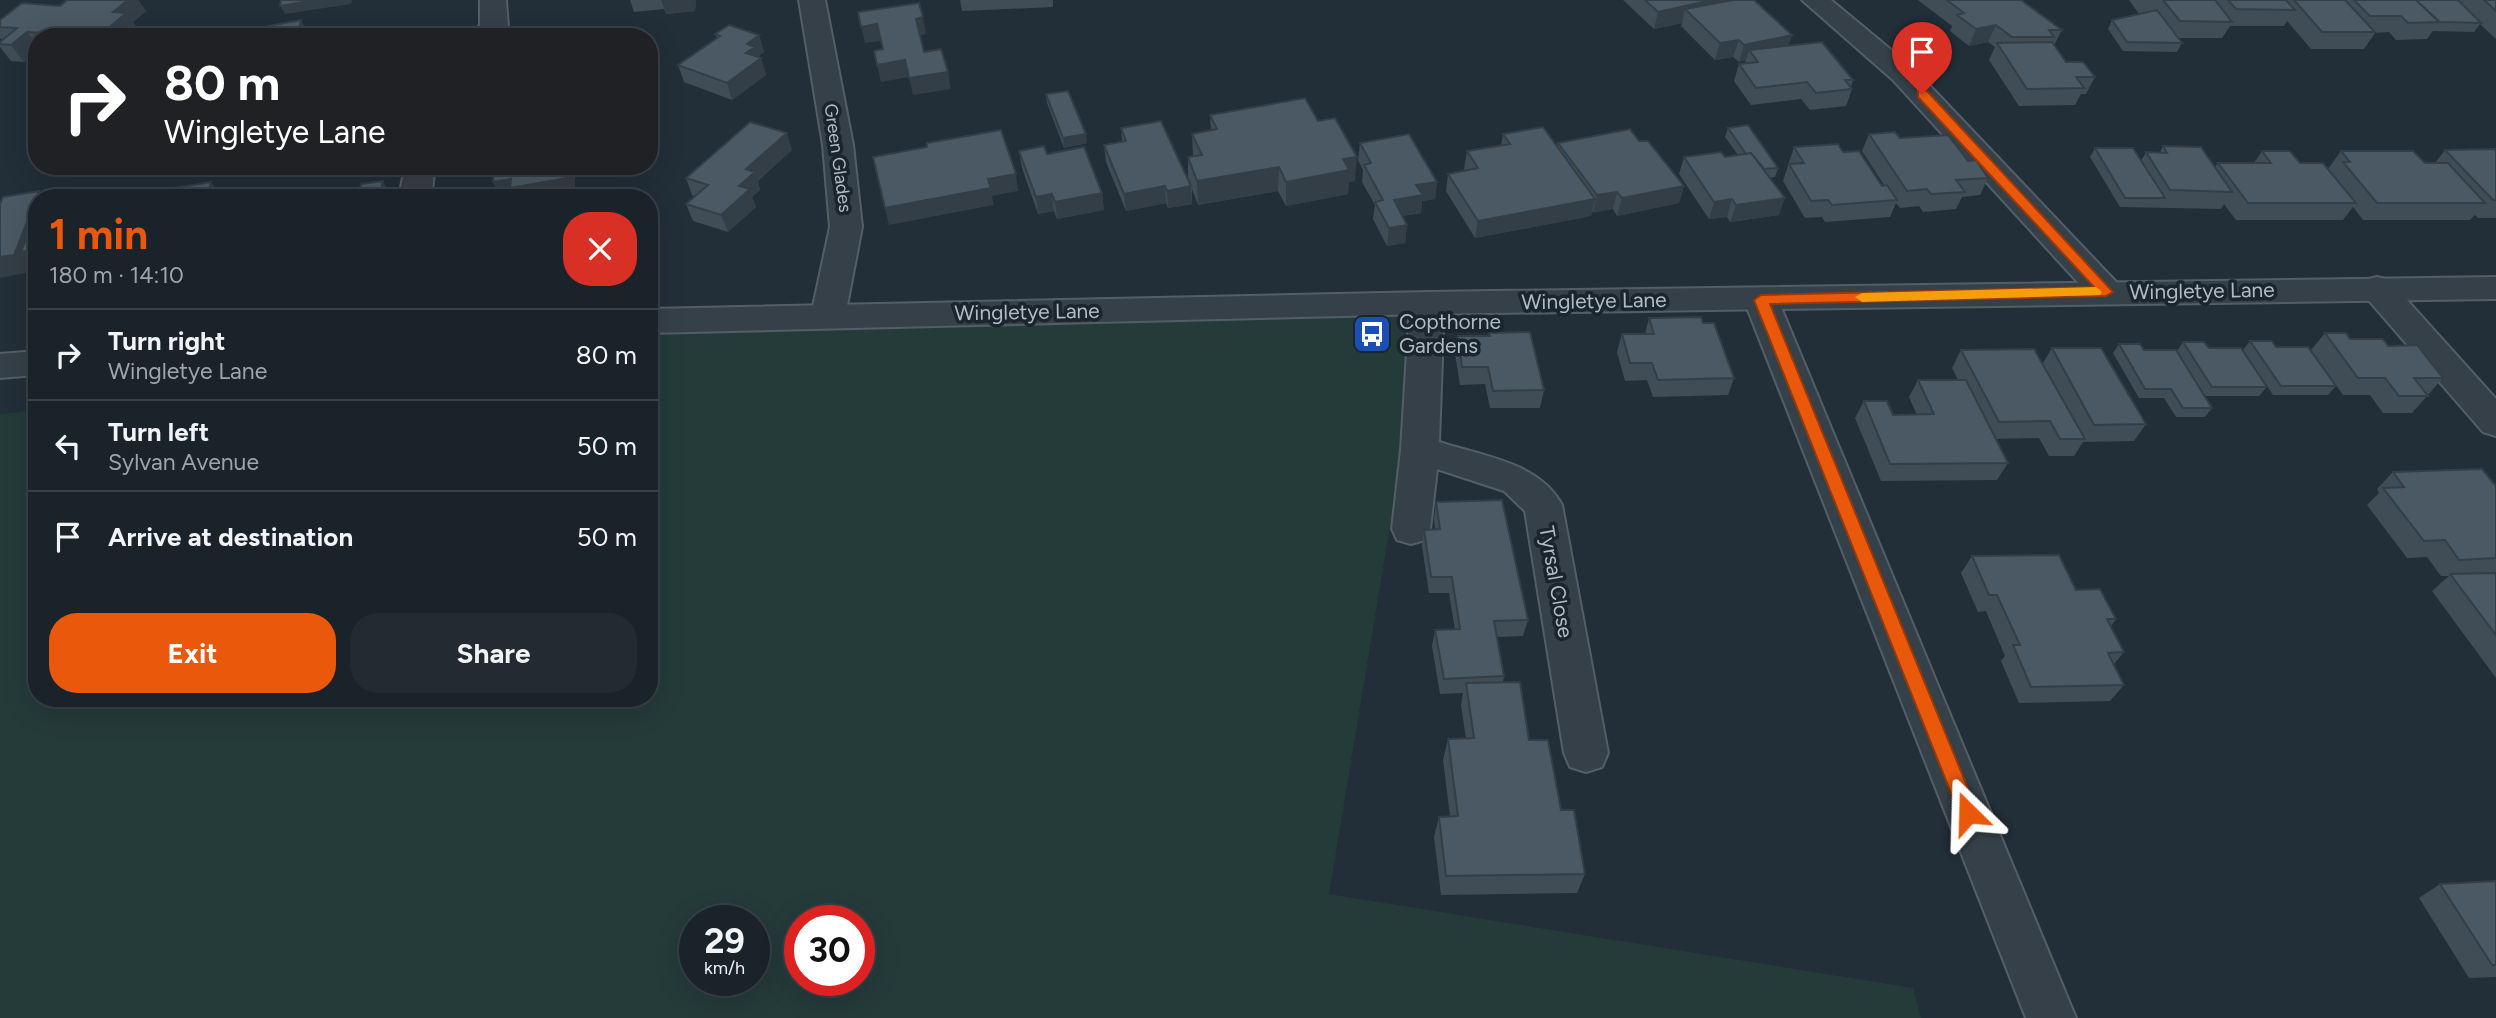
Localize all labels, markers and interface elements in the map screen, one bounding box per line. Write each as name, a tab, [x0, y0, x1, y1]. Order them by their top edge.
pin	[1892, 22, 1952, 94]
icon: arrive	[1903, 33, 1941, 71]
text: 80 m	[164, 53, 280, 112]
icon: right	[49, 56, 140, 147]
street label: Green Glades	[819, 102, 857, 214]
text: Wingletye Lane	[164, 113, 386, 151]
text: 1 min	[49, 209, 148, 260]
button: close	[563, 212, 637, 286]
text: 180 m · 14:10	[49, 261, 184, 289]
street label: Wingletye Lane	[2129, 277, 2275, 304]
street label: Wingletye Lane	[1521, 287, 1667, 314]
street label: Wingletye Lane	[954, 298, 1100, 325]
place label: Copthorne Gardens	[1399, 309, 1501, 358]
bus stop icon: Copthorne Gardens	[1351, 313, 1393, 355]
text: Turn right	[108, 325, 225, 357]
icon: right	[49, 336, 87, 374]
text: 80 m	[576, 339, 637, 371]
text: Wingletye Lane	[108, 357, 267, 385]
text: Turn left	[108, 416, 209, 448]
icon: left	[49, 427, 87, 465]
text: 50 m	[577, 430, 637, 462]
text: Sylvan Avenue	[108, 448, 259, 476]
icon: arrive	[49, 518, 87, 556]
text: Arrive at destination	[108, 521, 353, 553]
text: 50 m	[577, 521, 637, 553]
street label: Tyrsal Close	[1534, 524, 1579, 640]
button: Exit	[49, 613, 336, 693]
button: Share	[350, 613, 637, 693]
position arrow	[1931, 776, 2005, 850]
speed limit sign: 30	[784, 905, 875, 996]
text: 29	[704, 920, 745, 962]
text: km/h	[704, 957, 745, 979]

